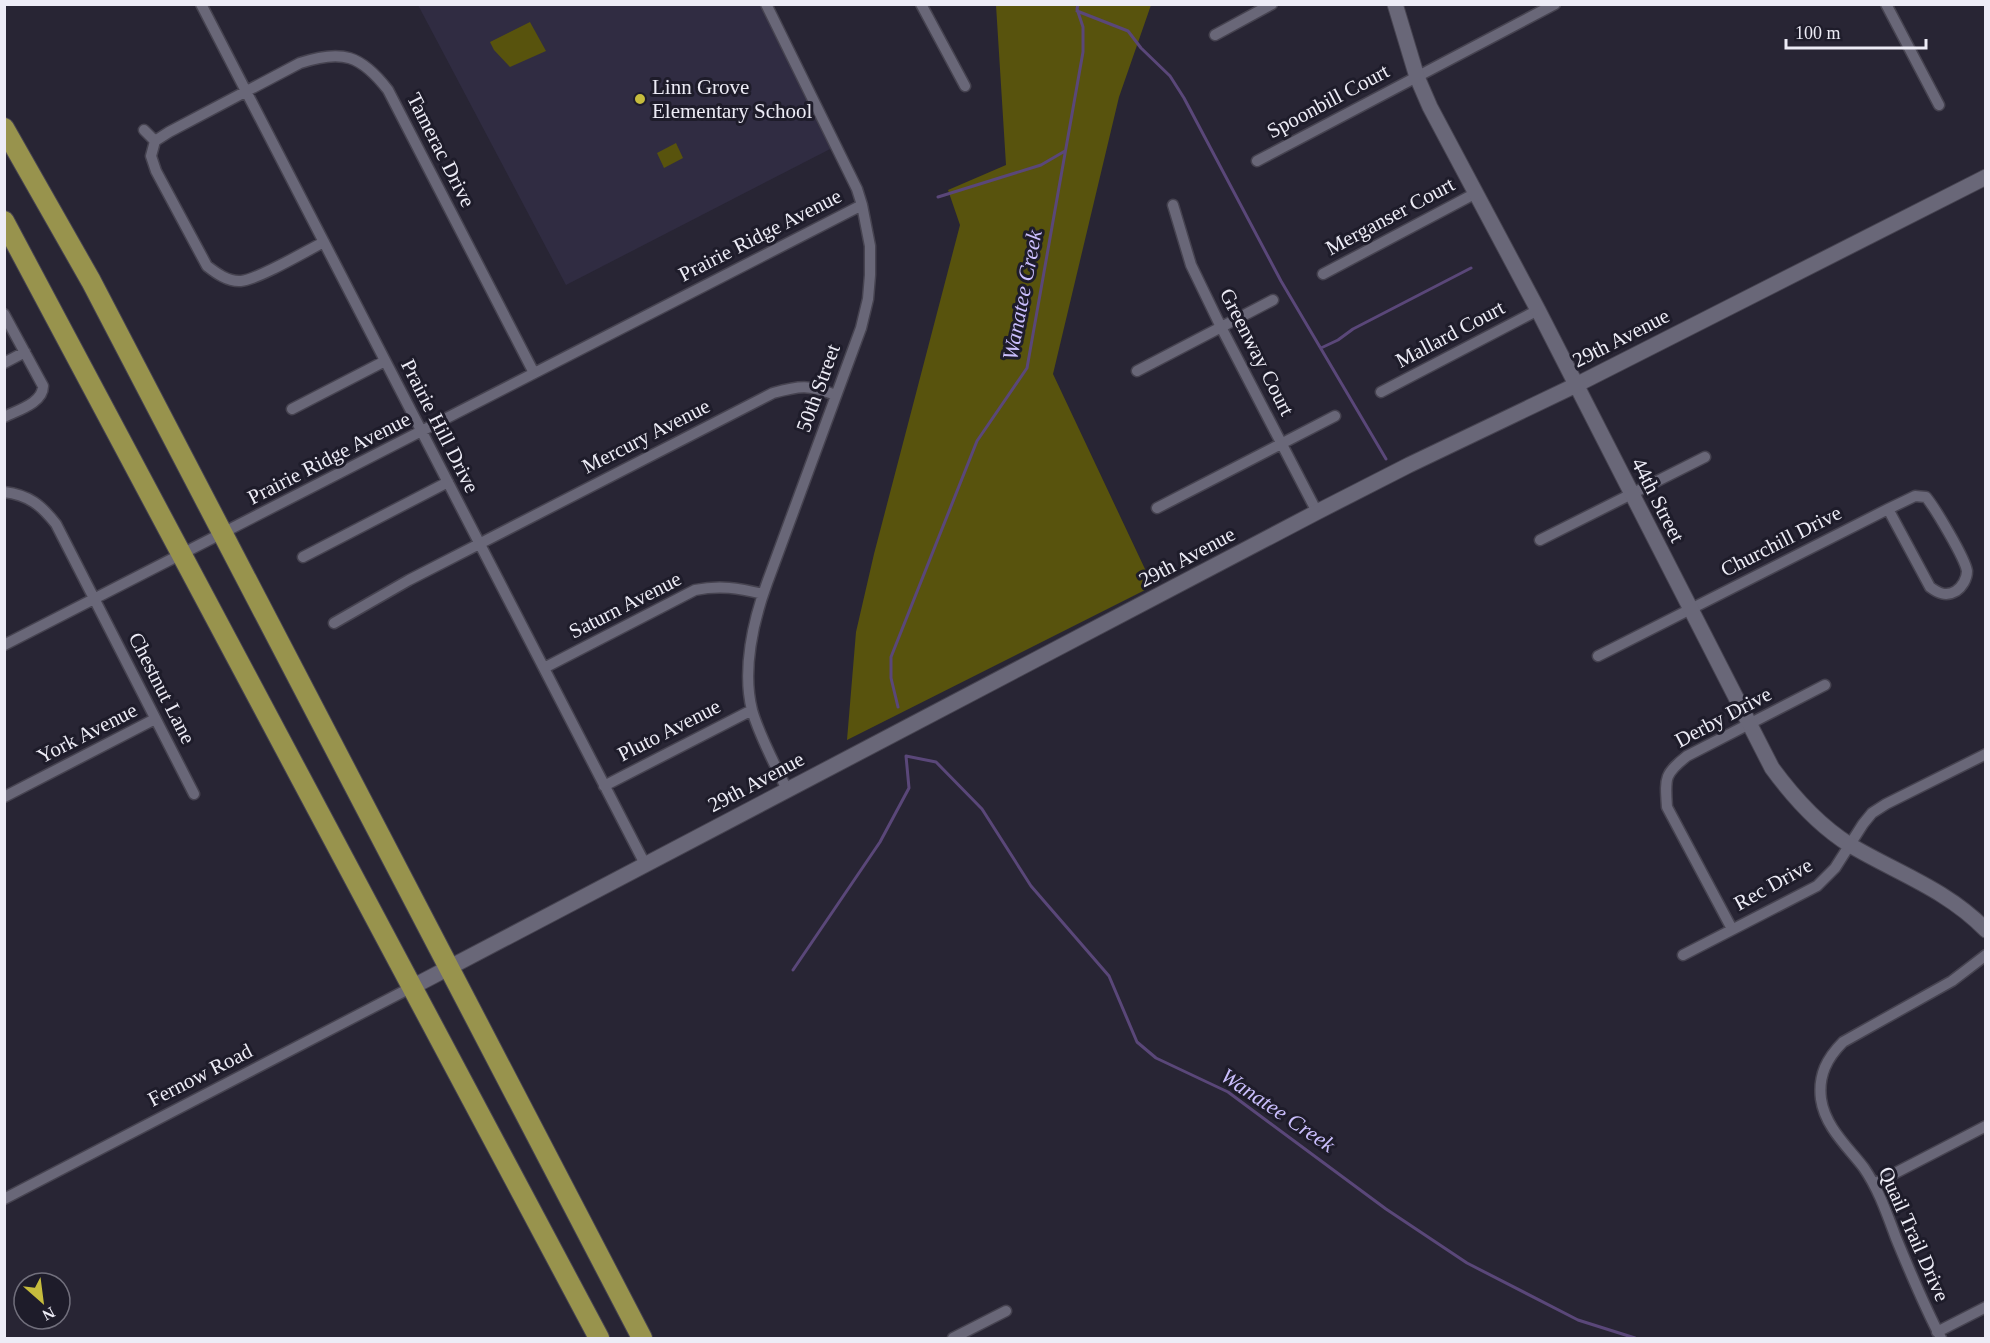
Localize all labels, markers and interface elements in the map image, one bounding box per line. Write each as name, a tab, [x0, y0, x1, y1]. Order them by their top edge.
scale bar	[1786, 12, 1926, 50]
text: 100 m	[1795, 23, 1841, 43]
street label: Spoonbill Court	[1263, 59, 1393, 143]
place label: Linn Grove Elementary School	[652, 75, 813, 123]
street label: Tamerac Drive	[402, 89, 480, 211]
marker: Linn Grove Elementary School	[633, 92, 647, 106]
street label: Merganser Court	[1321, 172, 1459, 260]
street label: Prairie Ridge Avenue	[675, 184, 845, 286]
water label: Wanatee Creek	[997, 227, 1047, 362]
street label: Greenway Court	[1215, 284, 1299, 420]
street label: Mallard Court	[1392, 295, 1509, 373]
street label: 29th Avenue	[1569, 303, 1673, 373]
street label: 50th Street	[791, 341, 845, 435]
street label: Prairie Hill Drive	[396, 355, 484, 497]
street label: Mercury Avenue	[578, 393, 714, 479]
street label: Prairie Ridge Avenue	[244, 407, 414, 509]
street label: 44th Street	[1627, 454, 1690, 546]
street label: Churchill Drive	[1717, 500, 1845, 582]
street label: 29th Avenue	[1135, 522, 1239, 592]
street label: Saturn Avenue	[565, 566, 685, 644]
street label: Chestnut Lane	[124, 628, 200, 748]
street label: Derby Drive	[1671, 682, 1775, 752]
street label: Pluto Avenue	[614, 694, 724, 766]
street label: York Avenue	[33, 698, 141, 768]
street label: 29th Avenue	[704, 747, 808, 817]
street label: Rec Drive	[1730, 853, 1816, 915]
street label: Fernow Road	[144, 1038, 257, 1112]
water label: Wanatee Creek	[1216, 1063, 1341, 1158]
street label: Quail Trail Drive	[1874, 1163, 1954, 1305]
north arrow	[12, 1271, 72, 1331]
text: N	[39, 1304, 58, 1324]

